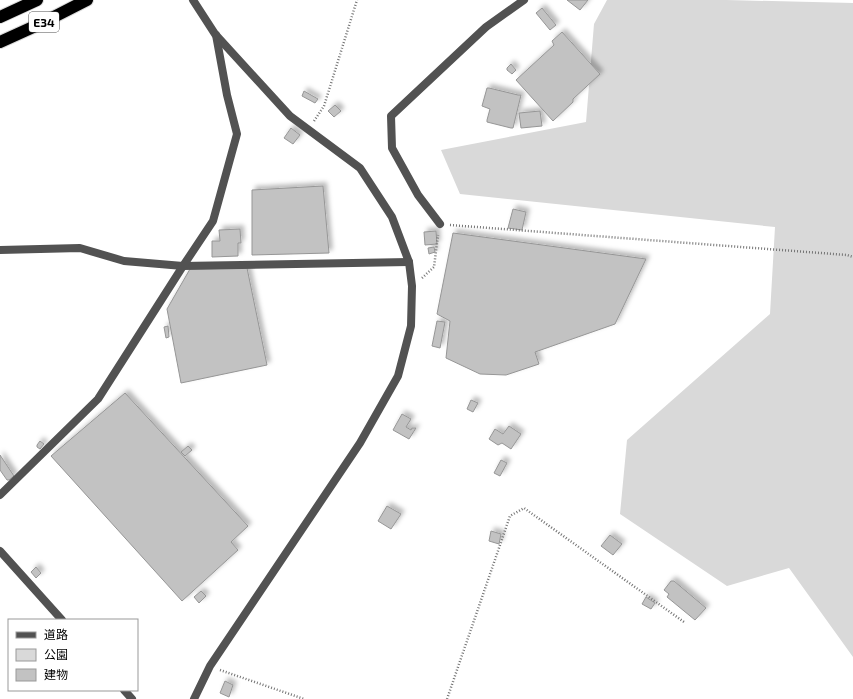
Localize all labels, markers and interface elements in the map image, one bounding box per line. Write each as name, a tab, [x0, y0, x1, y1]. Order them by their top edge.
road number: E34	[29, 12, 59, 32]
legend	[8, 619, 138, 691]
text: 道路	[44, 627, 68, 641]
text: 公園	[44, 647, 68, 661]
text: 建物	[44, 667, 68, 681]

